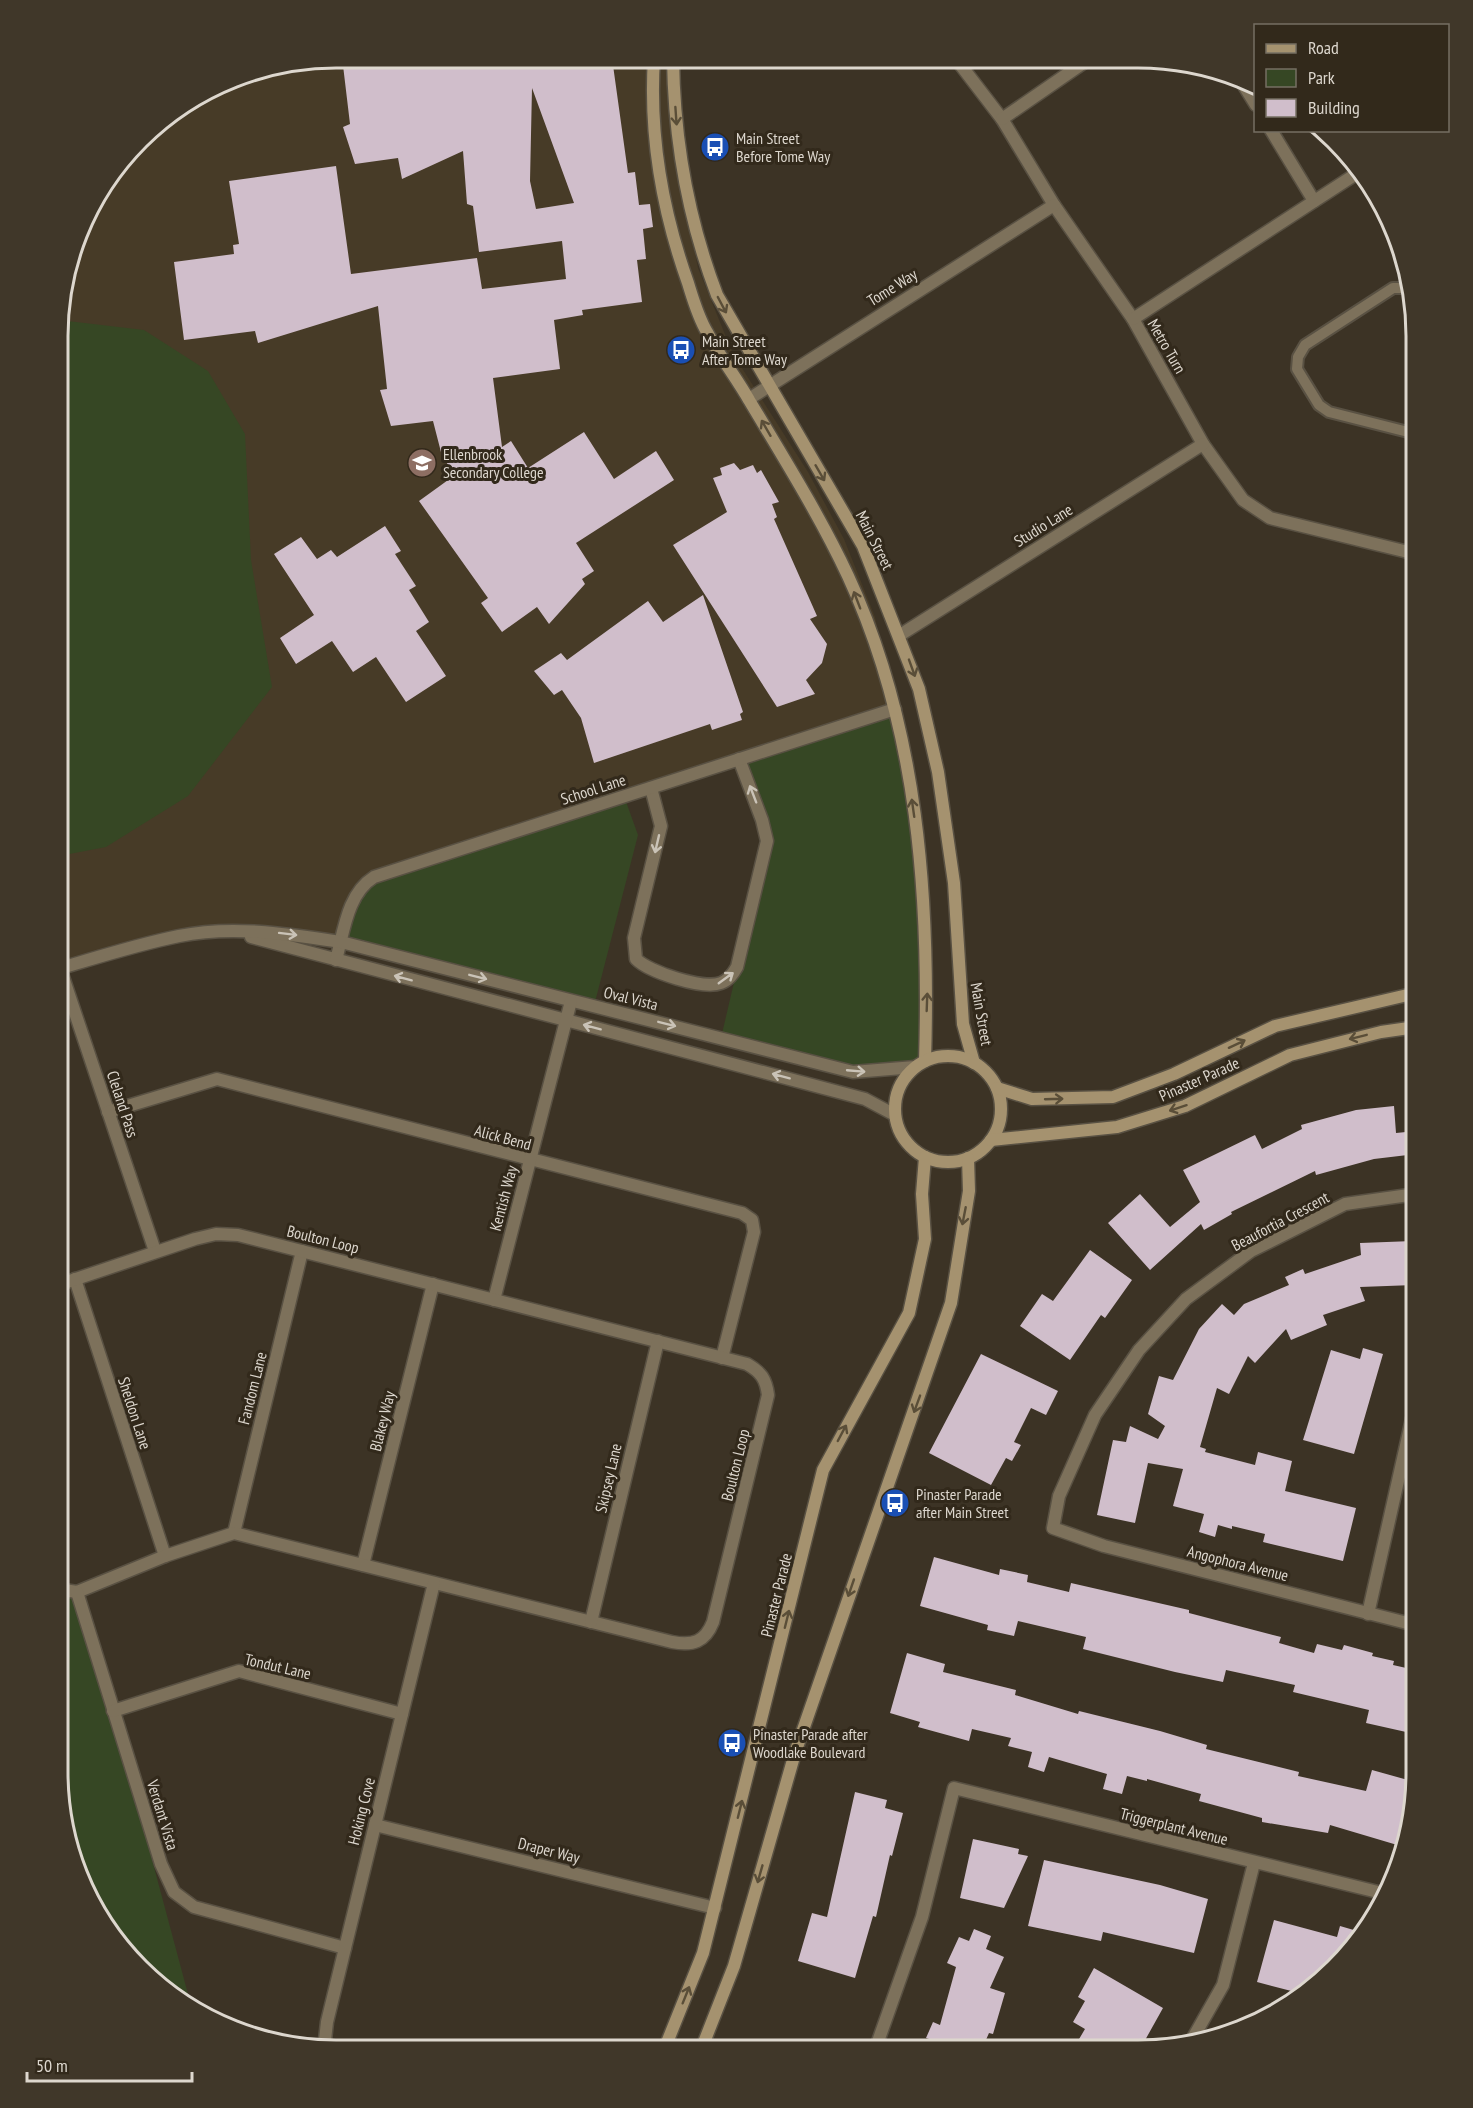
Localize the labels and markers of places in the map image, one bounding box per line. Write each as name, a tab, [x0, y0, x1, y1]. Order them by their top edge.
place label: Main Street Before Tome Way	[736, 128, 830, 166]
bus stop icon: Main Street Before Tome Way	[699, 131, 731, 163]
place label: Main Street After Tome Way	[702, 331, 787, 369]
bus stop icon: Main Street After Tome Way	[665, 334, 697, 366]
place label: Ellenbrook Secondary College	[443, 444, 544, 482]
school or university icon: Ellenbrook Secondary College	[406, 447, 438, 479]
place label: Pinaster Parade after Main Street	[916, 1484, 1009, 1522]
bus stop icon: Pinaster Parade after Main Street	[879, 1487, 911, 1519]
place label: Pinaster Parade after Woodlake Boulevard	[753, 1724, 868, 1762]
bus stop icon: Pinaster Parade after Woodlake Boulevard	[716, 1727, 748, 1759]

